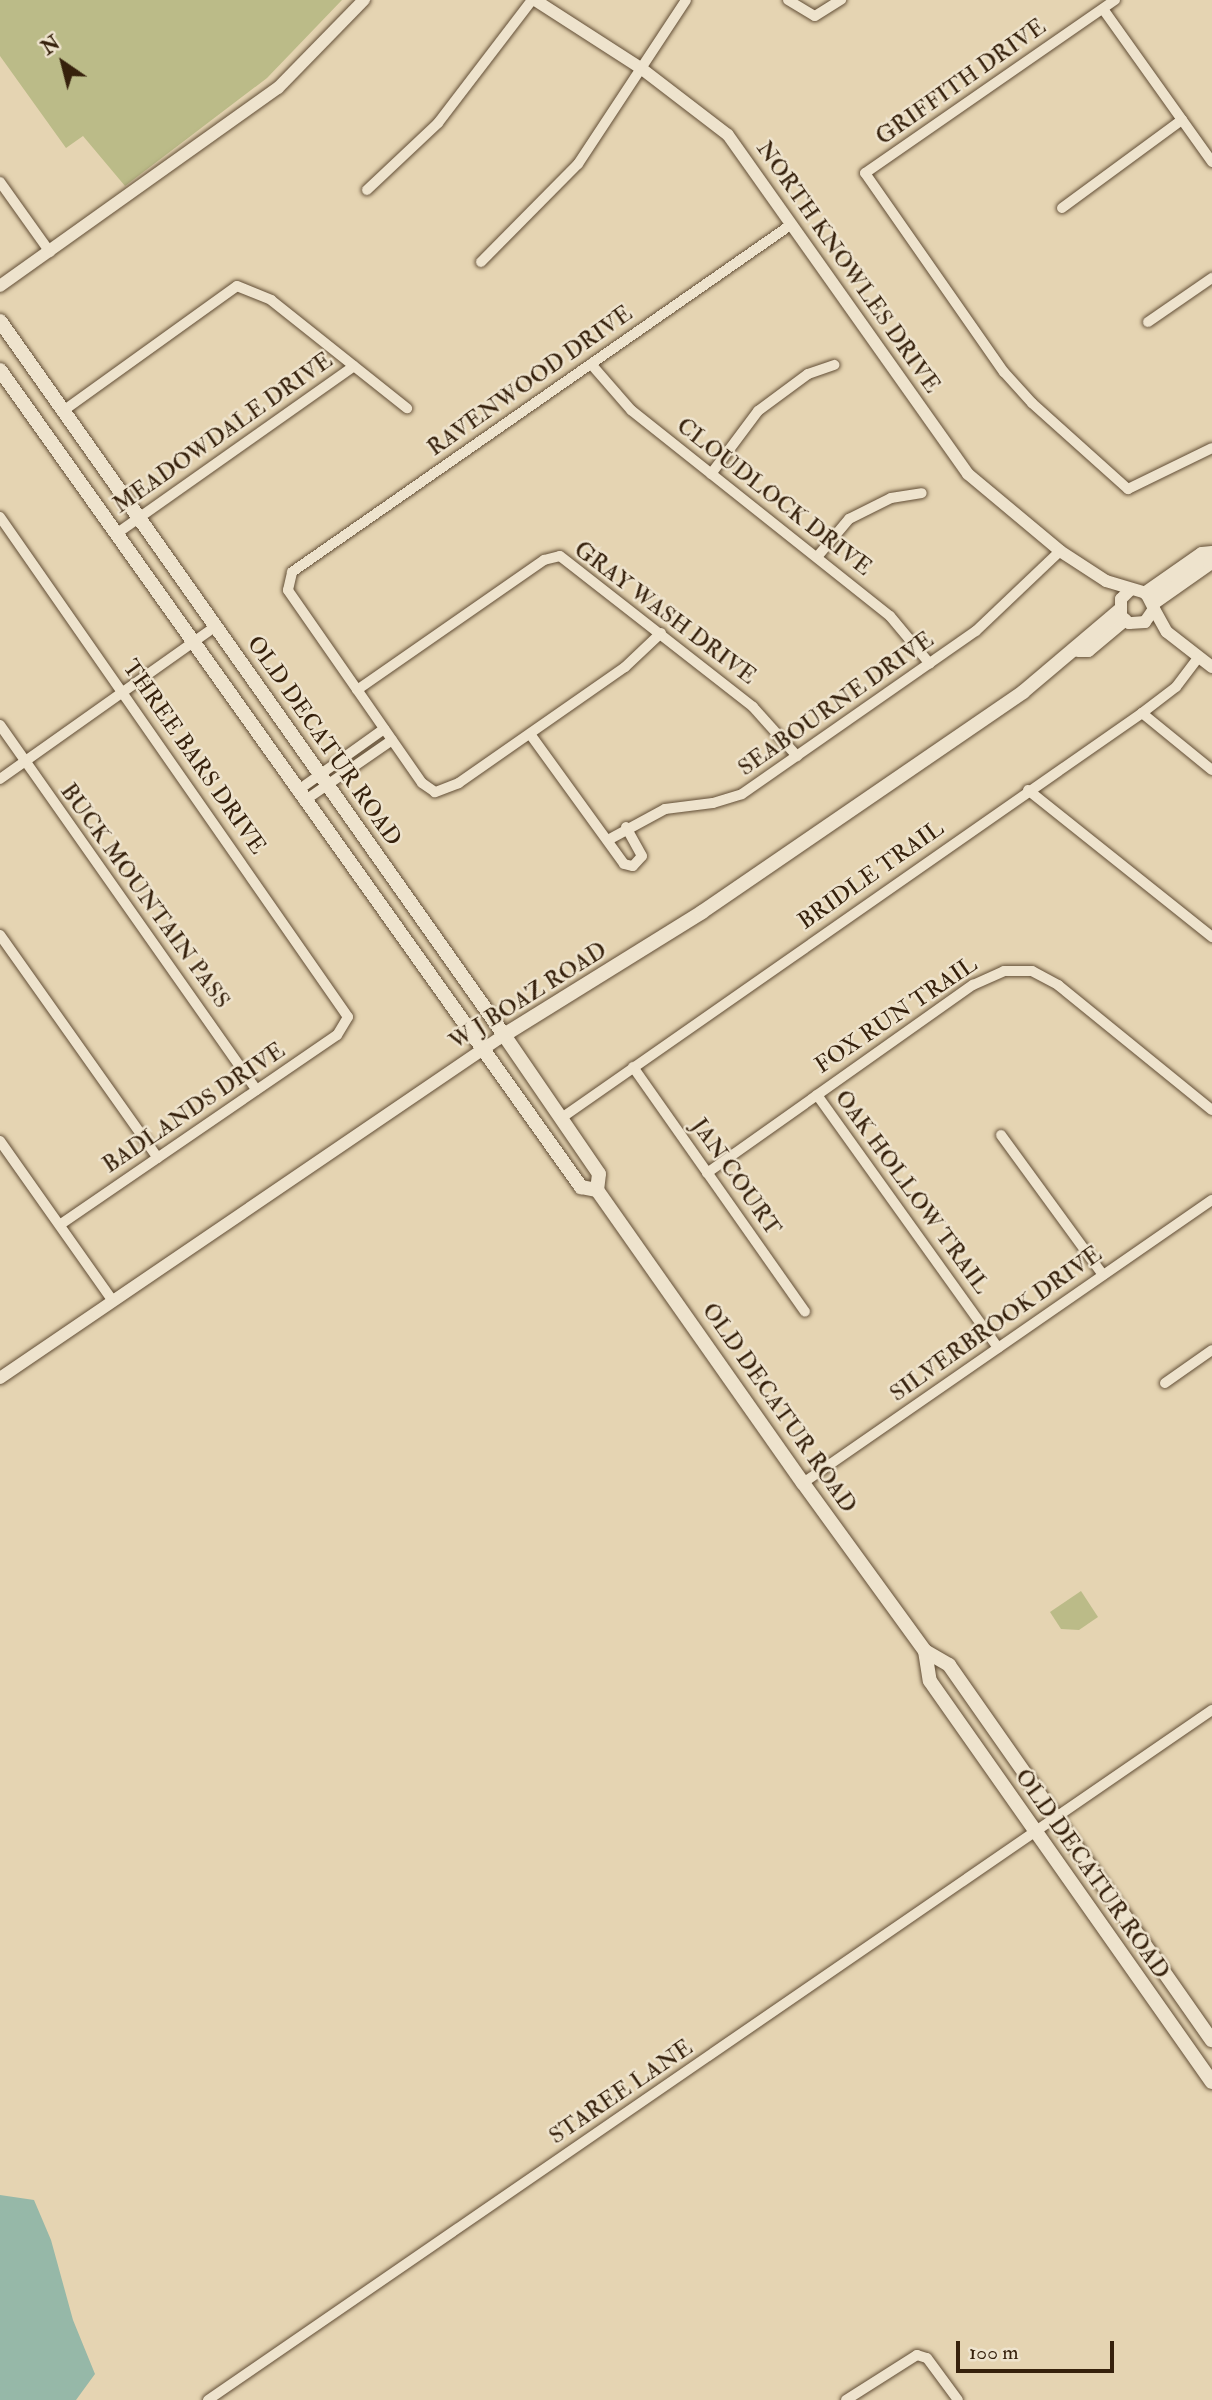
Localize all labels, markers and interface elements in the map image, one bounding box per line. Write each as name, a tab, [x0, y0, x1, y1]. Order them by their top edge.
street label: GRIFFITH DRIVE	[871, 13, 1051, 151]
north arrow	[28, 28, 98, 98]
text: N	[37, 31, 65, 61]
street label: NORTH KNOWLES DRIVE	[750, 136, 946, 398]
street label: RAVENWOOD DRIVE	[422, 300, 638, 462]
street label: MEADOWDALE DRIVE	[108, 347, 338, 519]
street label: CLOUDLOCK DRIVE	[671, 412, 877, 582]
street label: GRAY WASH DRIVE	[569, 536, 761, 690]
street label: SEABOURNE DRIVE	[733, 626, 939, 782]
street label: OLD DECATUR ROAD	[241, 631, 407, 851]
street label: THREE BARS DRIVE	[116, 654, 272, 860]
street label: BUCK MOUNTAIN PASS	[54, 778, 236, 1014]
street label: BRIDLE TRAIL	[793, 815, 949, 935]
street label: W J BOAZ ROAD	[444, 936, 612, 1056]
street label: FOX RUN TRAIL	[810, 951, 982, 1079]
street label: BADLANDS DRIVE	[98, 1037, 290, 1179]
street label: OAK HOLLOW TRAIL	[829, 1085, 995, 1299]
street label: JAN COURT	[685, 1113, 787, 1241]
street label: SILVERBROOK DRIVE	[885, 1240, 1107, 1408]
street label: OLD DECATUR ROAD	[696, 1298, 862, 1518]
street label: OLD DECATUR ROAD	[1009, 1764, 1175, 1984]
street label: STAREE LANE	[544, 2034, 698, 2150]
scale bar	[960, 2326, 1118, 2370]
text: 100 m	[969, 2339, 1019, 2366]

